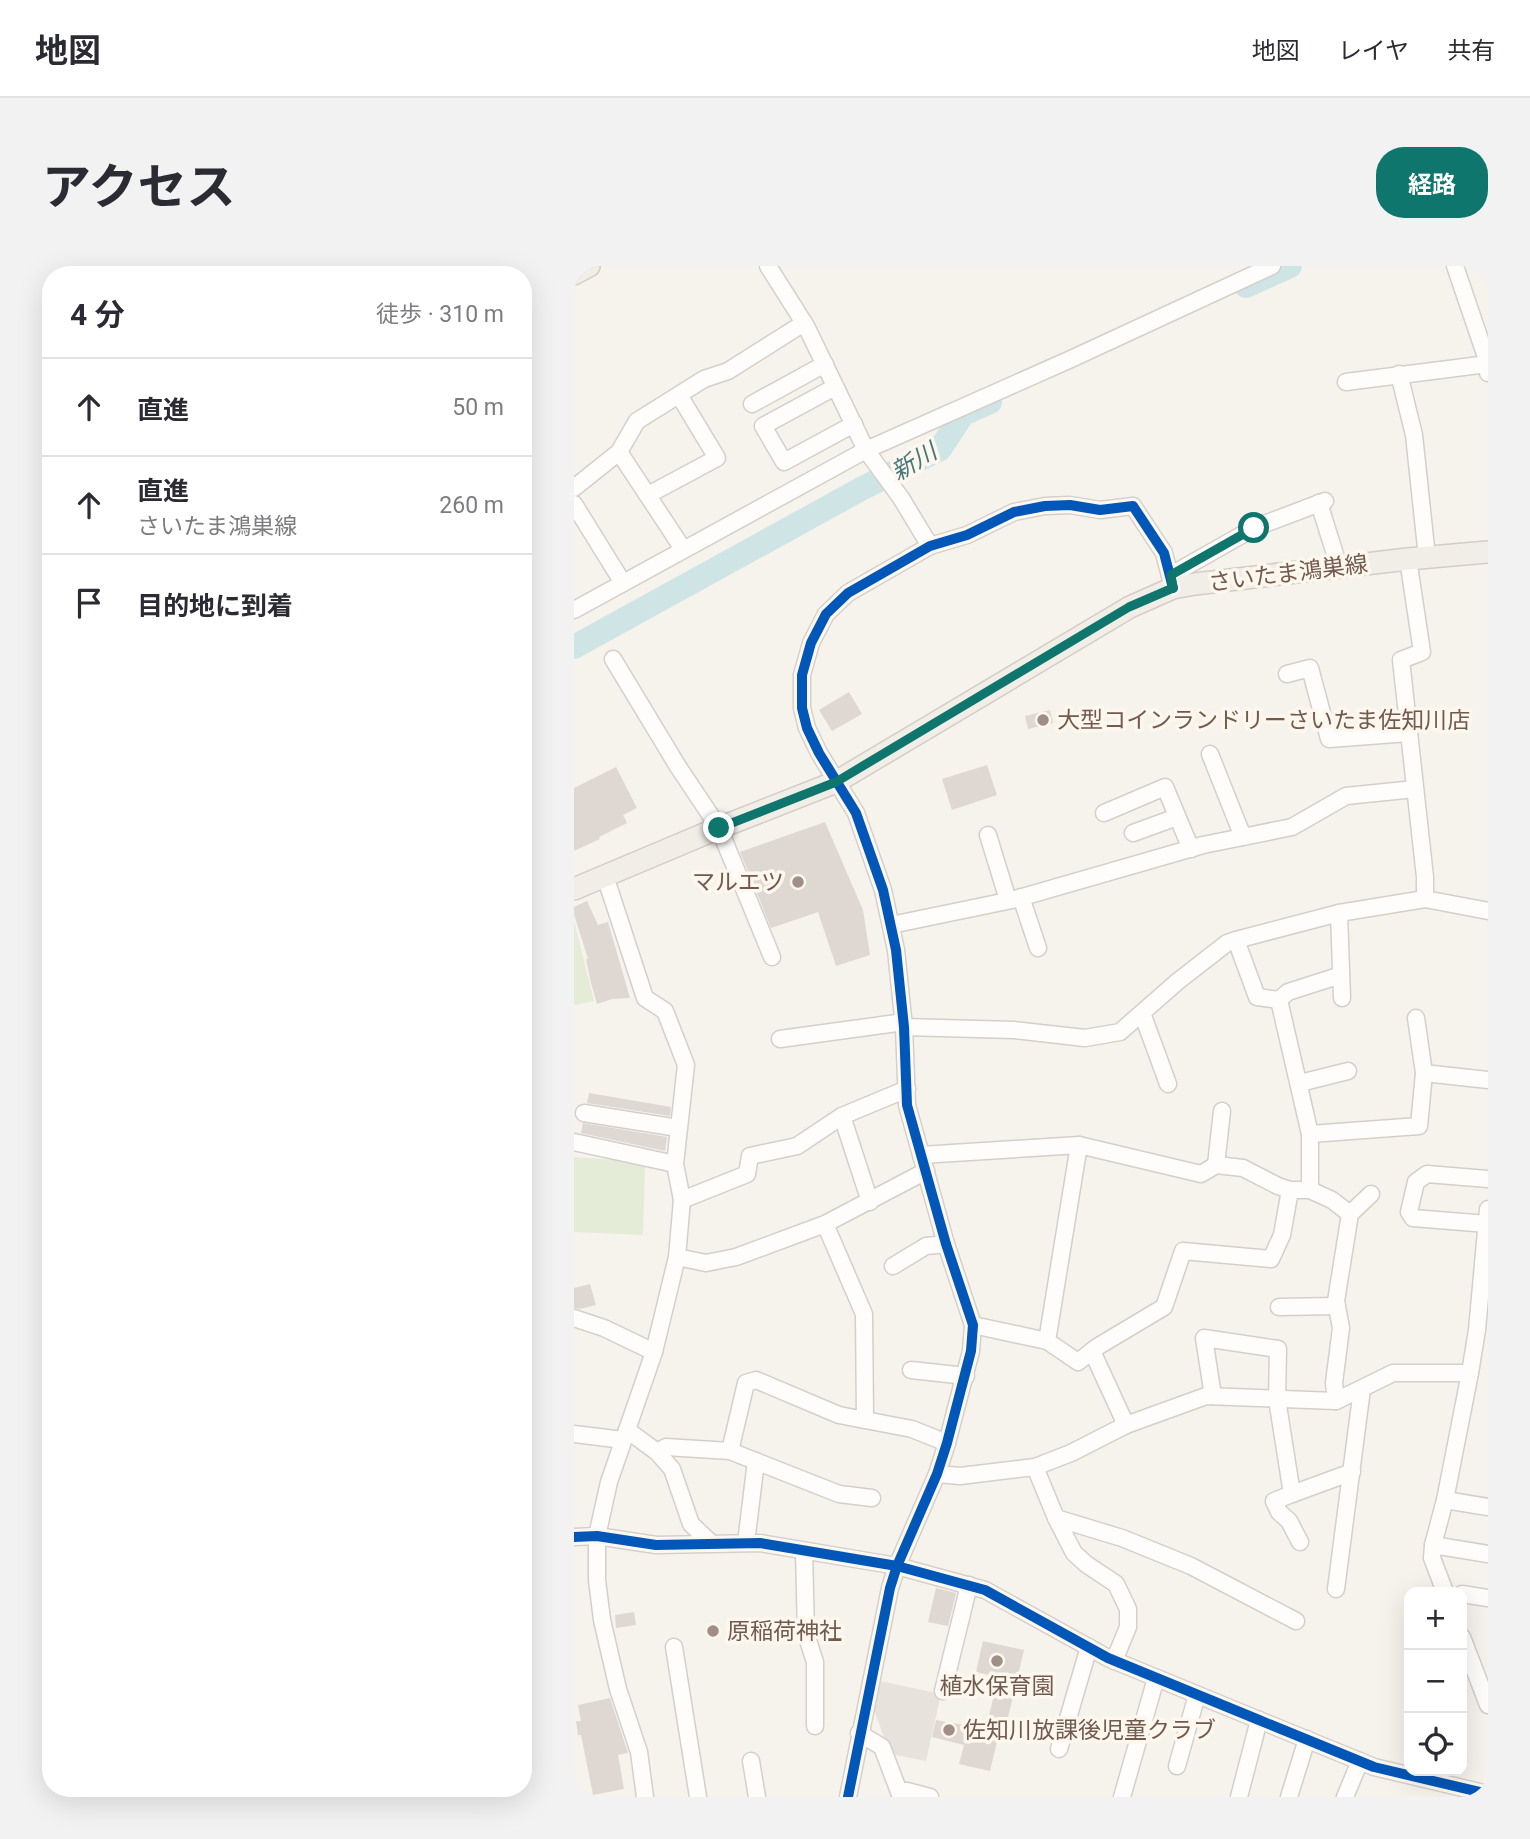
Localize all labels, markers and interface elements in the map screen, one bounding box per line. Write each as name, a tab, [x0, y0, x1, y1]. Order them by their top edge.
text: 地図	[35, 31, 101, 70]
text: 地図	[1252, 37, 1300, 65]
text: レイヤ	[1338, 37, 1409, 65]
text: 共有	[1447, 37, 1495, 65]
button: 経路	[1376, 147, 1488, 218]
text: アクセス	[42, 159, 236, 216]
text: 4 分	[70, 297, 125, 332]
text: 徒歩 · 310 m	[376, 301, 504, 328]
icon: ahead	[70, 388, 108, 426]
text: 50 m	[452, 394, 504, 421]
text: 直進	[137, 395, 189, 425]
water label: 新川	[886, 436, 944, 486]
text: 直進	[137, 476, 189, 506]
icon: ahead	[70, 486, 108, 524]
text: 260 m	[439, 492, 504, 519]
route start	[1238, 512, 1269, 543]
text: さいたま鴻巣線	[137, 513, 297, 540]
street label: さいたま鴻巣線	[1207, 550, 1369, 597]
icon: arrive	[70, 584, 108, 622]
text: 目的地に到着	[137, 591, 293, 621]
place label: 大型コインランドリーさいたま佐知川店	[1057, 707, 1470, 734]
marker: 大型コインランドリーさいたま佐知川店	[1035, 712, 1051, 728]
route end	[703, 812, 734, 843]
place label: マルエツ	[692, 869, 784, 896]
marker: マルエツ	[790, 874, 806, 890]
map controls	[1404, 1587, 1467, 1776]
button: +	[1404, 1587, 1467, 1650]
place label: 原稲荷神社	[727, 1618, 842, 1645]
marker: 原稲荷神社	[705, 1623, 721, 1639]
button: −	[1404, 1650, 1467, 1713]
marker: 植水保育園	[989, 1653, 1005, 1669]
place label: 植水保育園	[940, 1673, 1055, 1700]
button: locate	[1404, 1713, 1467, 1776]
place label: 佐知川放課後児童クラブ	[963, 1717, 1216, 1744]
marker: 佐知川放課後児童クラブ	[941, 1722, 957, 1738]

